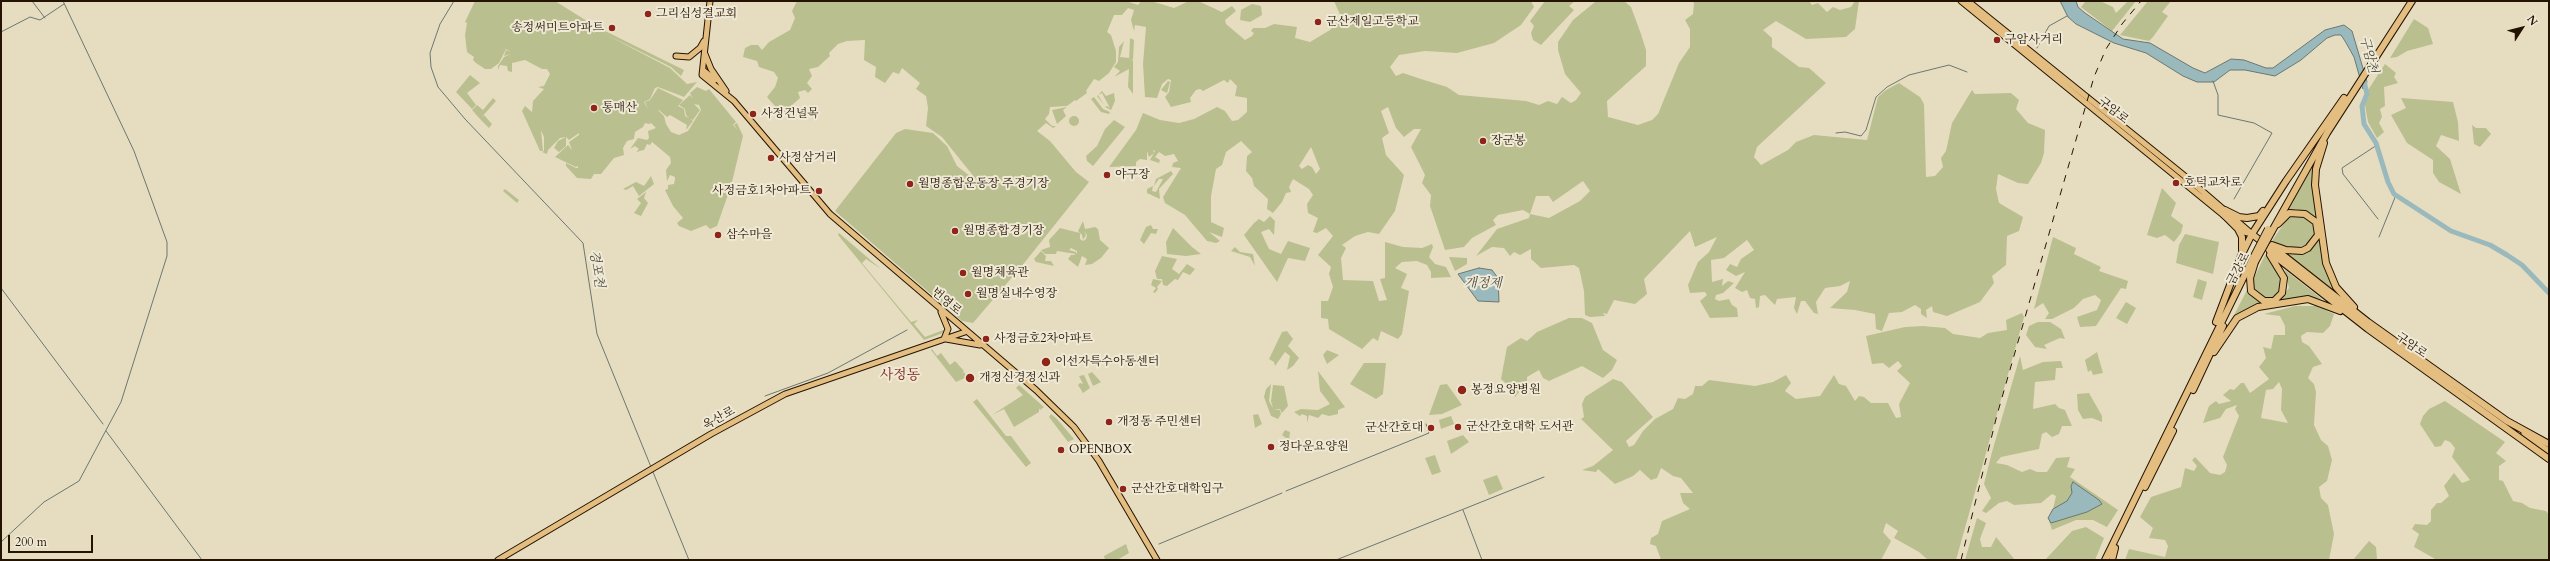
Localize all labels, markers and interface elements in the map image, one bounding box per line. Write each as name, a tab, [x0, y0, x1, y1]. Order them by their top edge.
place label: 그리심성결교회	[656, 7, 737, 21]
north arrow	[2502, 8, 2542, 48]
marker: 그리심성결교회	[643, 9, 653, 19]
text: N	[2523, 12, 2541, 29]
place label: 군산제일고등학교	[1326, 15, 1419, 29]
marker: 군산제일고등학교	[1313, 17, 1323, 27]
place label: 송정써미트아파트	[511, 21, 604, 35]
marker: 송정써미트아파트	[607, 23, 617, 33]
place label: 구암사거리	[2005, 33, 2063, 47]
marker: 구암사거리	[1992, 35, 2002, 45]
water label: 구암천	[2356, 35, 2380, 75]
street label: 구암로	[2095, 94, 2131, 128]
place label: 통매산	[602, 101, 637, 115]
marker: 통매산	[589, 103, 599, 113]
place label: 사정건널목	[761, 107, 819, 121]
marker: 사정건널목	[748, 109, 758, 119]
place label: 장군봉	[1491, 134, 1526, 148]
marker: 장군봉	[1478, 136, 1488, 146]
place label: 사정삼거리	[779, 151, 837, 165]
marker: 사정삼거리	[766, 153, 776, 163]
place label: 야구장	[1115, 168, 1150, 182]
marker: 야구장	[1102, 170, 1112, 180]
place label: 호덕교차로	[2184, 176, 2242, 190]
place label: 월명종합운동장 주경기장	[918, 177, 1049, 191]
marker: 호덕교차로	[2171, 178, 2181, 188]
marker: 월명종합운동장 주경기장	[905, 179, 915, 189]
place label: 사정금호1차아파트	[712, 184, 811, 198]
marker: 사정금호1차아파트	[814, 186, 824, 196]
place label: 월명종합경기장	[963, 224, 1044, 238]
marker: 월명종합경기장	[950, 226, 960, 236]
place label: 삼수마을	[726, 228, 772, 242]
marker: 삼수마을	[713, 230, 723, 240]
water label: 경포천	[585, 249, 607, 289]
street label: 금강로	[2224, 250, 2254, 288]
place label: 월명체육관	[971, 266, 1029, 280]
marker: 월명체육관	[958, 268, 968, 278]
water label: 개정제	[1464, 276, 1502, 292]
street label: 번영로	[928, 285, 964, 319]
place label: 월명실내수영장	[976, 287, 1057, 301]
marker: 월명실내수영장	[963, 289, 973, 299]
street label: 구암로	[2393, 330, 2429, 362]
place label: 사정금호2차아파트	[994, 332, 1093, 346]
marker: 사정금호2차아파트	[981, 334, 991, 344]
place label: 이선자특수아동센터	[1055, 355, 1159, 369]
marker: 이선자특수아동센터	[1040, 356, 1052, 368]
district label: 사정동	[880, 368, 920, 384]
place label: 개정신경정신과	[979, 371, 1060, 385]
marker: 개정신경정신과	[964, 372, 976, 384]
place label: 봉정요양병원	[1471, 383, 1541, 397]
marker: 봉정요양병원	[1456, 384, 1468, 396]
street label: 옥산로	[700, 404, 738, 434]
place label: 개정동 주민센터	[1117, 415, 1201, 429]
marker: 개정동 주민센터	[1104, 417, 1114, 427]
place label: 군산간호대학 도서관	[1466, 420, 1574, 434]
place label: 군산간호대	[1365, 421, 1423, 435]
marker: 군산간호대학 도서관	[1453, 422, 1463, 432]
marker: 군산간호대	[1426, 423, 1436, 433]
place label: 정다운요양원	[1279, 440, 1349, 454]
marker: 정다운요양원	[1266, 442, 1276, 452]
place label: OPENBOX	[1069, 443, 1132, 457]
marker: OPENBOX	[1056, 445, 1066, 455]
place label: 군산간호대학입구	[1131, 482, 1224, 496]
marker: 군산간호대학입구	[1118, 484, 1128, 494]
scale bar	[10, 527, 95, 553]
text: 200 m	[15, 534, 47, 550]

